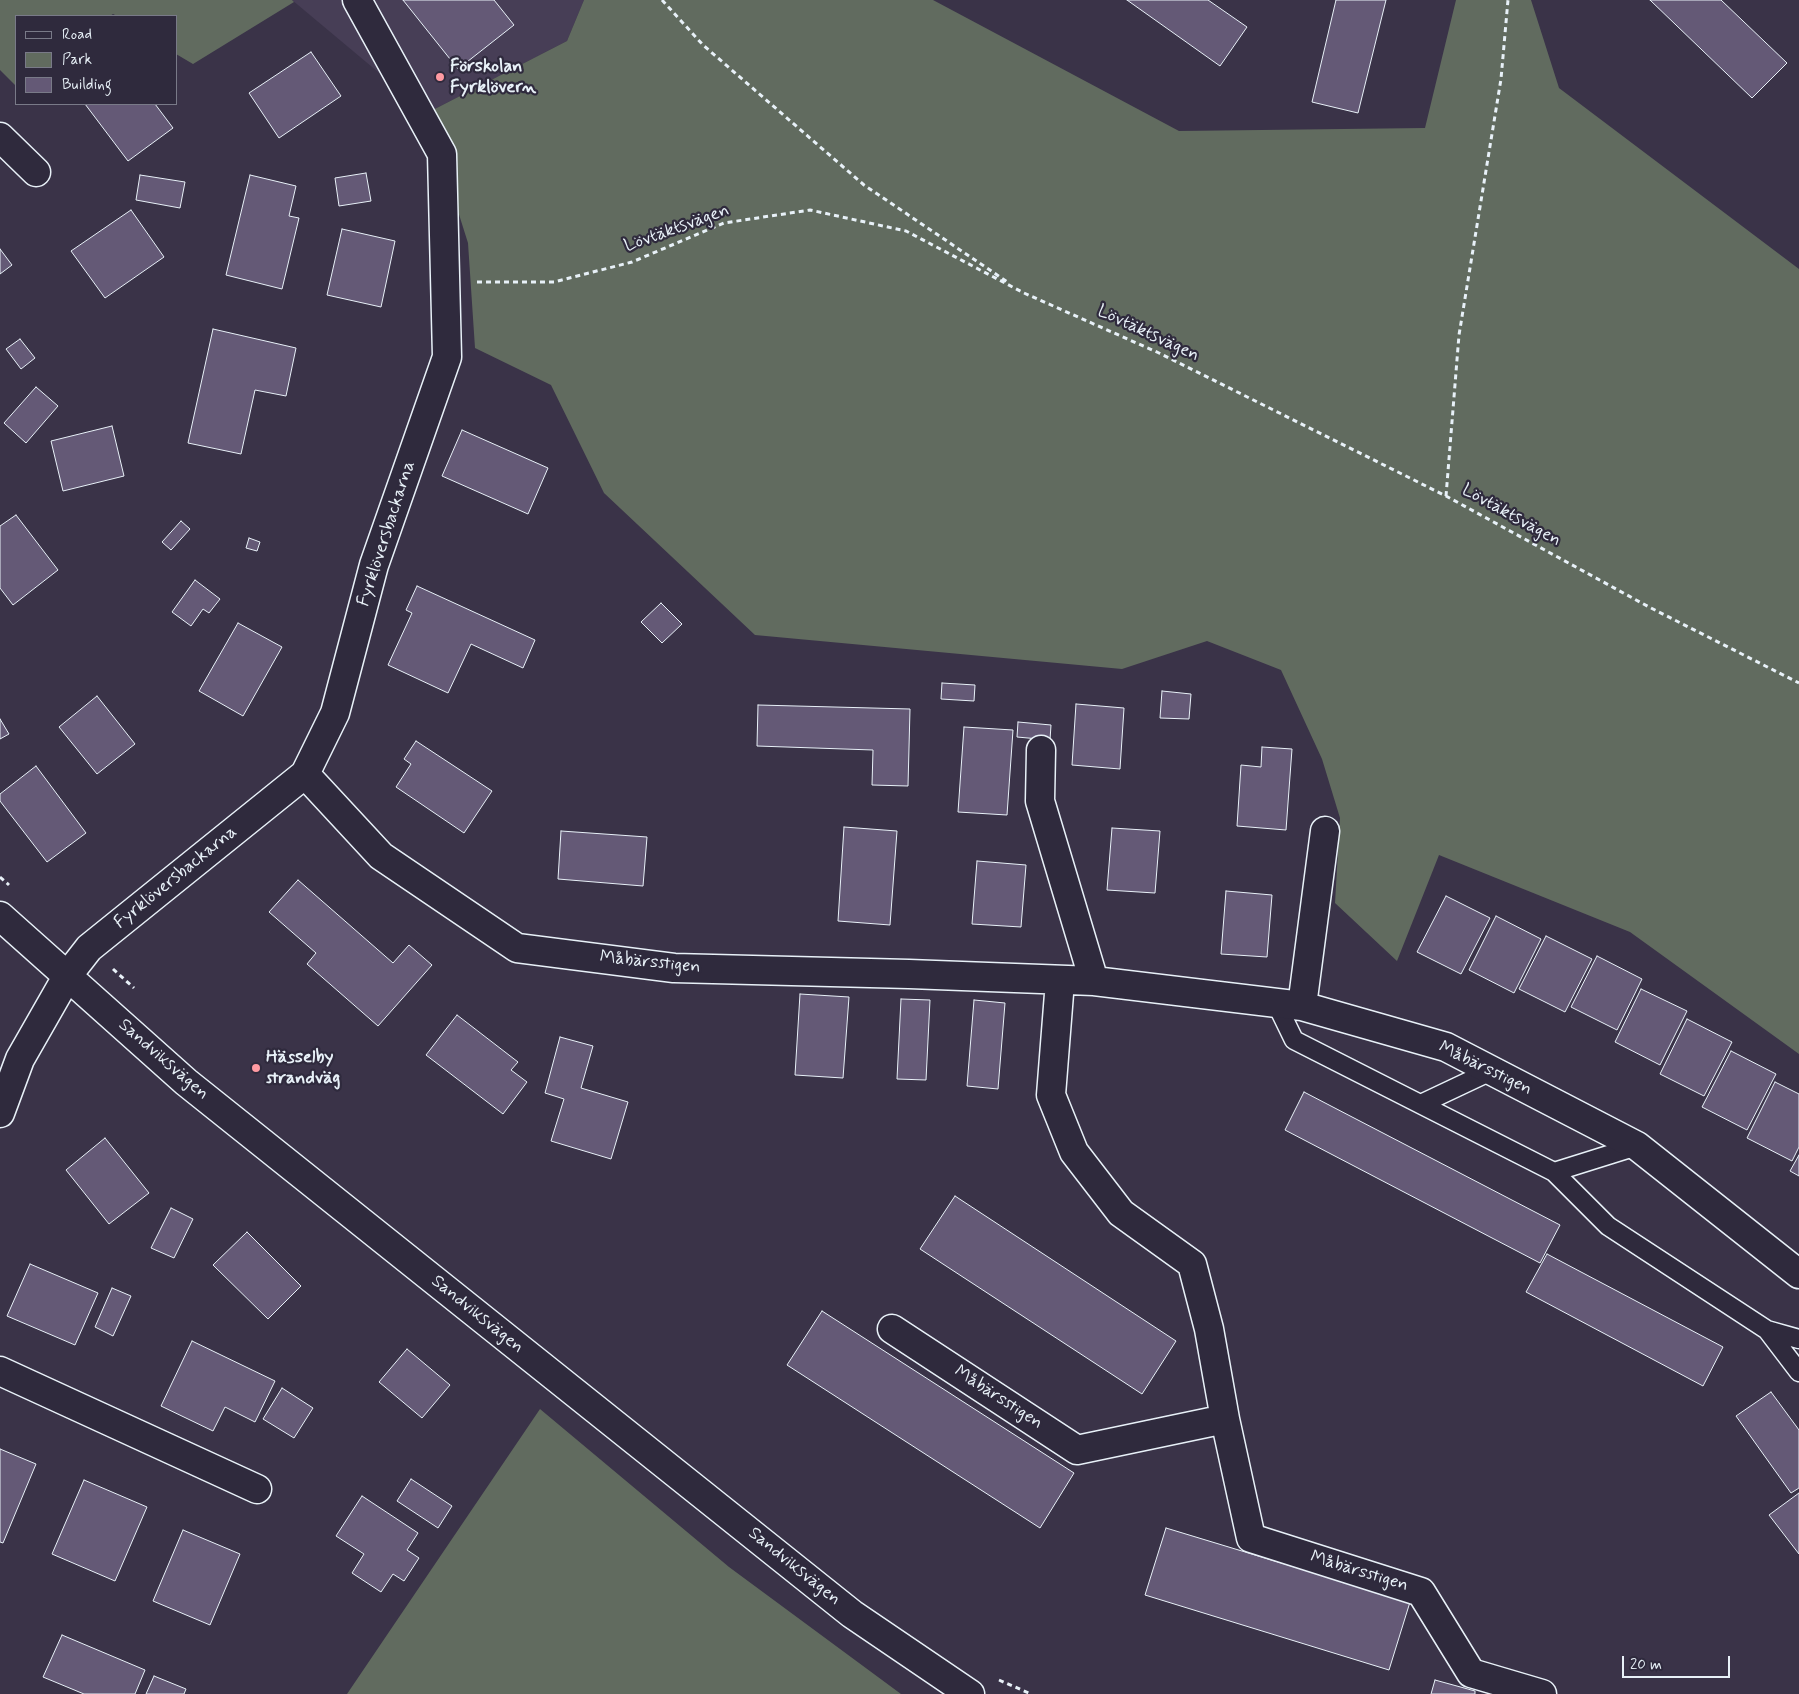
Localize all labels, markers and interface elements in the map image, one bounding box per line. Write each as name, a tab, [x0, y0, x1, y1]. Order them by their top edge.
legend	[15, 15, 178, 105]
text: Road	[62, 25, 92, 45]
text: Park	[62, 50, 92, 70]
place label: Förskolan Fyrklövern	[450, 56, 536, 98]
marker: Förskolan Fyrklövern	[434, 71, 446, 83]
text: Building	[62, 75, 112, 95]
street label: Lövtäktsvägen	[622, 200, 732, 258]
street label: Lövtäktsvägen	[1094, 301, 1202, 367]
street label: Fyrklöversbackarna	[353, 458, 421, 610]
street label: Lövtäktsvägen	[1458, 480, 1564, 552]
street label: Fyrklöversbackarna	[110, 822, 242, 934]
street label: Måbärsstigen	[598, 947, 702, 979]
street label: Sandviksvägen	[113, 1015, 213, 1105]
street label: Måbärsstigen	[1435, 1037, 1535, 1101]
place label: Hässelby strandväg	[266, 1047, 340, 1090]
marker: Hässelby strandväg	[250, 1062, 262, 1074]
street label: Sandviksvägen	[426, 1271, 528, 1359]
street label: Måbärsstigen	[950, 1361, 1046, 1435]
street label: Sandviksvägen	[743, 1523, 845, 1611]
street label: Måbärsstigen	[1307, 1547, 1411, 1597]
scale bar	[1624, 1646, 1732, 1678]
text: 20 m	[1630, 1655, 1662, 1675]

